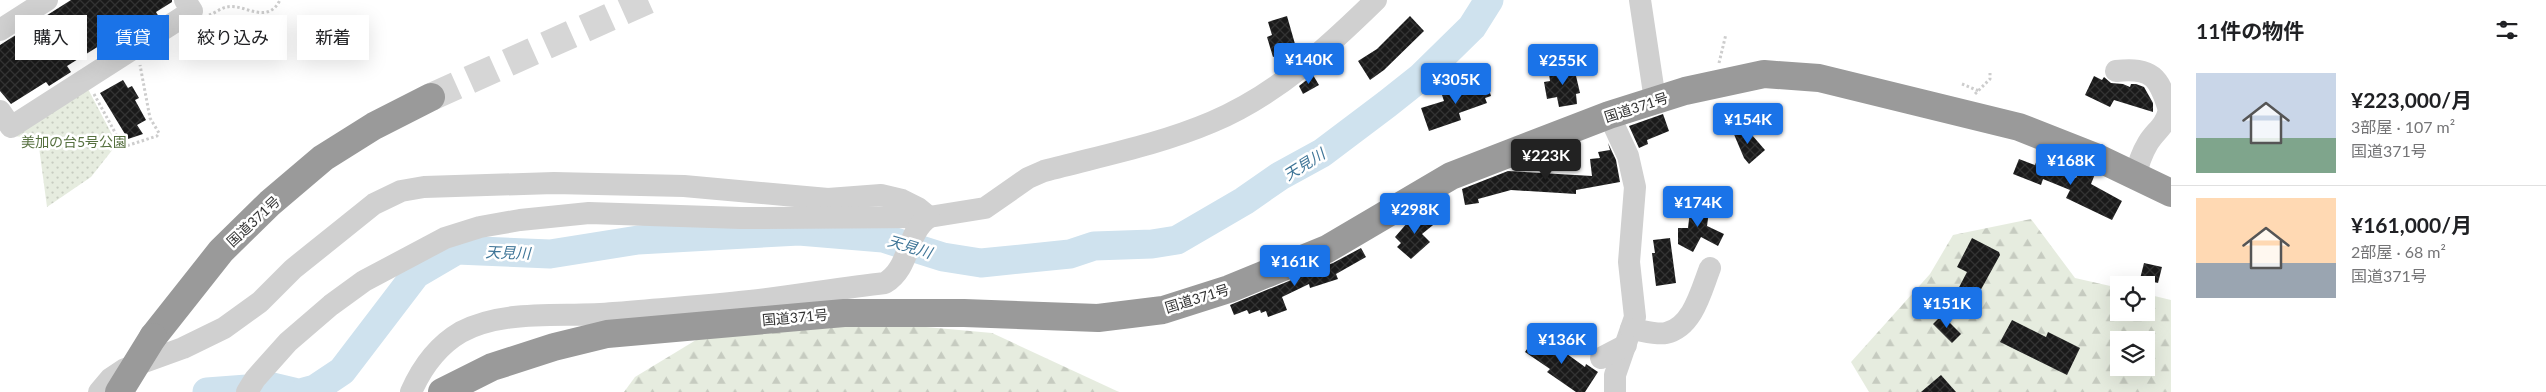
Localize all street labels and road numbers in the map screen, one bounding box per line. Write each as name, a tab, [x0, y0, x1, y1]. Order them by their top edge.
street label: 国道371号	[1602, 89, 1670, 125]
street label: 国道371号	[223, 192, 283, 250]
street label: 国道371号	[1163, 280, 1231, 316]
street label: 国道371号	[761, 306, 829, 328]

